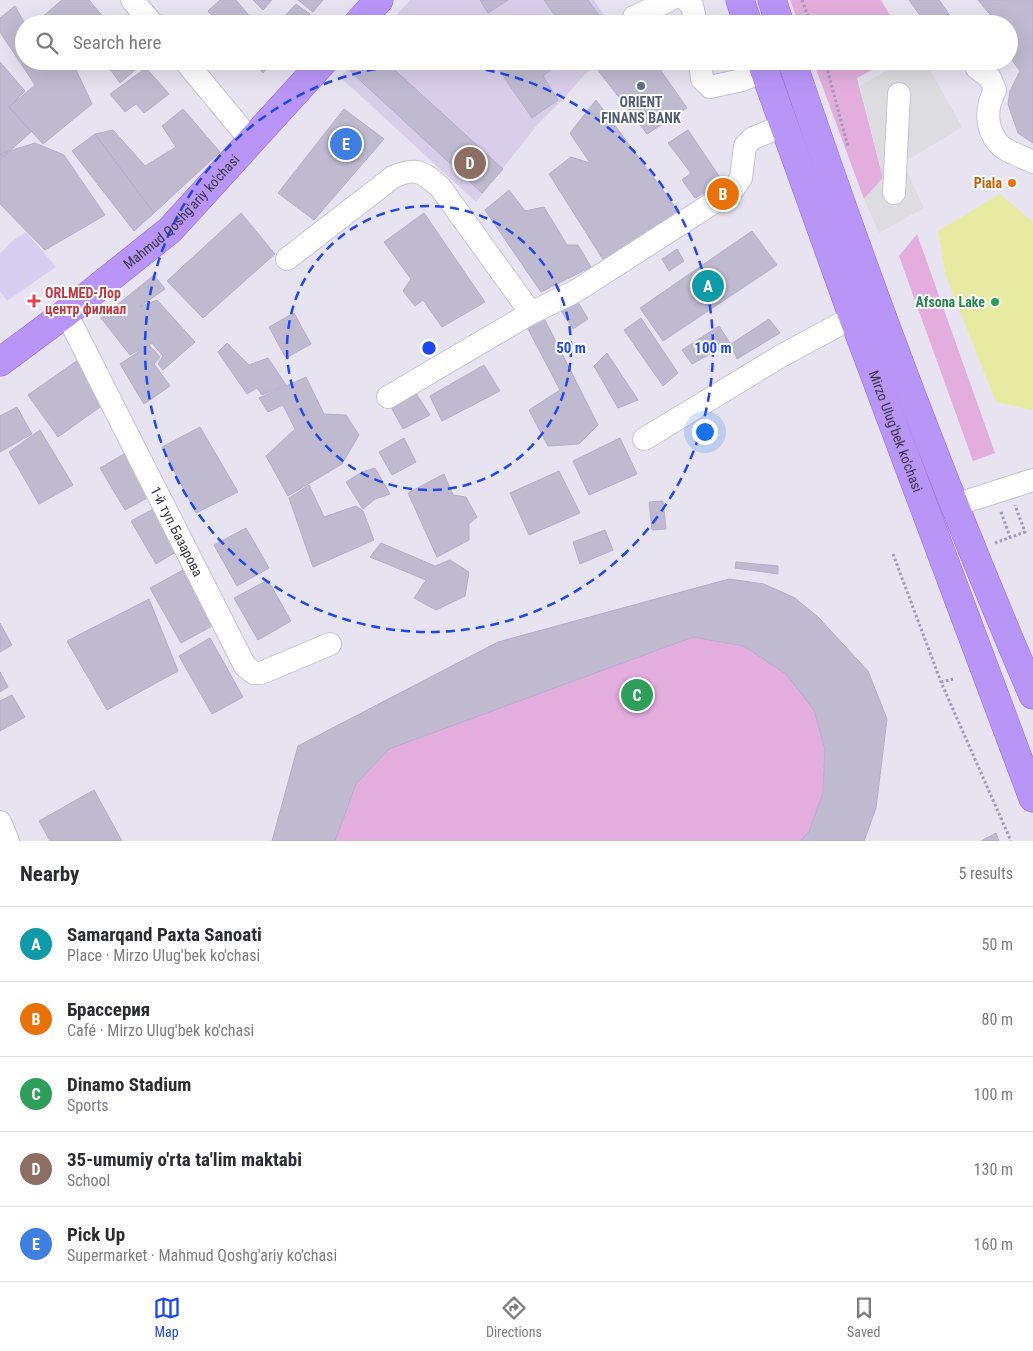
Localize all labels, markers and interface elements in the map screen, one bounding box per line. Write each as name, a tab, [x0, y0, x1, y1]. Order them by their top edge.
search box	[15, 15, 1018, 70]
icon: search	[33, 29, 61, 57]
text: Search here	[73, 31, 161, 54]
marker: ORIENT FINANS BANK	[635, 80, 647, 92]
place label: ORIENT FINANS BANK	[601, 94, 681, 126]
pin: E	[330, 125, 362, 163]
pin: D	[454, 144, 486, 182]
street label: Mahmud Qoshg'ariy ko'chasi	[120, 151, 243, 272]
pin: B	[707, 175, 739, 213]
place label: Piala	[974, 175, 1002, 191]
marker: Piala	[1006, 177, 1018, 189]
pin: A	[692, 267, 724, 305]
place label: ORLMED-Лор центр филиал	[45, 285, 126, 317]
marker: ORLMED-Лор центр филиал	[27, 294, 41, 308]
place label: Afsona Lake	[915, 294, 985, 310]
marker: Afsona Lake	[989, 296, 1001, 308]
centre of rings	[420, 339, 438, 357]
text: 50 m	[556, 339, 586, 357]
text: 100 m	[694, 339, 732, 357]
street label: Mirzo Ulug'bek ko'chasi	[866, 368, 926, 494]
your location	[692, 419, 718, 445]
street label: 1-й туп.Базарова	[147, 484, 206, 579]
pin: C	[621, 676, 653, 714]
text: Nearby	[20, 862, 79, 886]
text: 5 results	[958, 864, 1013, 883]
text: Samarqand Paxta Sanoati	[67, 923, 262, 946]
text: A	[31, 935, 41, 954]
text: 50 m	[981, 935, 1013, 954]
text: Place · Mirzo Ulug'bek ko'chasi	[67, 946, 260, 965]
text: Брассерия	[67, 998, 150, 1021]
text: B	[32, 1010, 40, 1029]
text: 80 m	[981, 1010, 1013, 1029]
text: Café · Mirzo Ulug'bek ko'chasi	[67, 1021, 254, 1040]
text: Dinamo Stadium	[67, 1073, 191, 1096]
text: C	[31, 1085, 41, 1104]
text: 100 m	[974, 1085, 1013, 1104]
text: Sports	[67, 1096, 109, 1115]
text: 35-umumiy o'rta ta'lim maktabi	[67, 1148, 302, 1171]
text: D	[31, 1160, 41, 1179]
text: 130 m	[974, 1160, 1013, 1179]
text: School	[67, 1171, 110, 1190]
text: Pick Up	[67, 1223, 125, 1246]
text: E	[32, 1235, 40, 1254]
text: 160 m	[974, 1235, 1013, 1254]
text: Supermarket · Mahmud Qoshg'ariy ko'chasi	[67, 1246, 337, 1265]
tab: Map	[153, 1294, 181, 1340]
tab: Directions	[486, 1294, 542, 1340]
tab: Saved	[847, 1294, 880, 1340]

